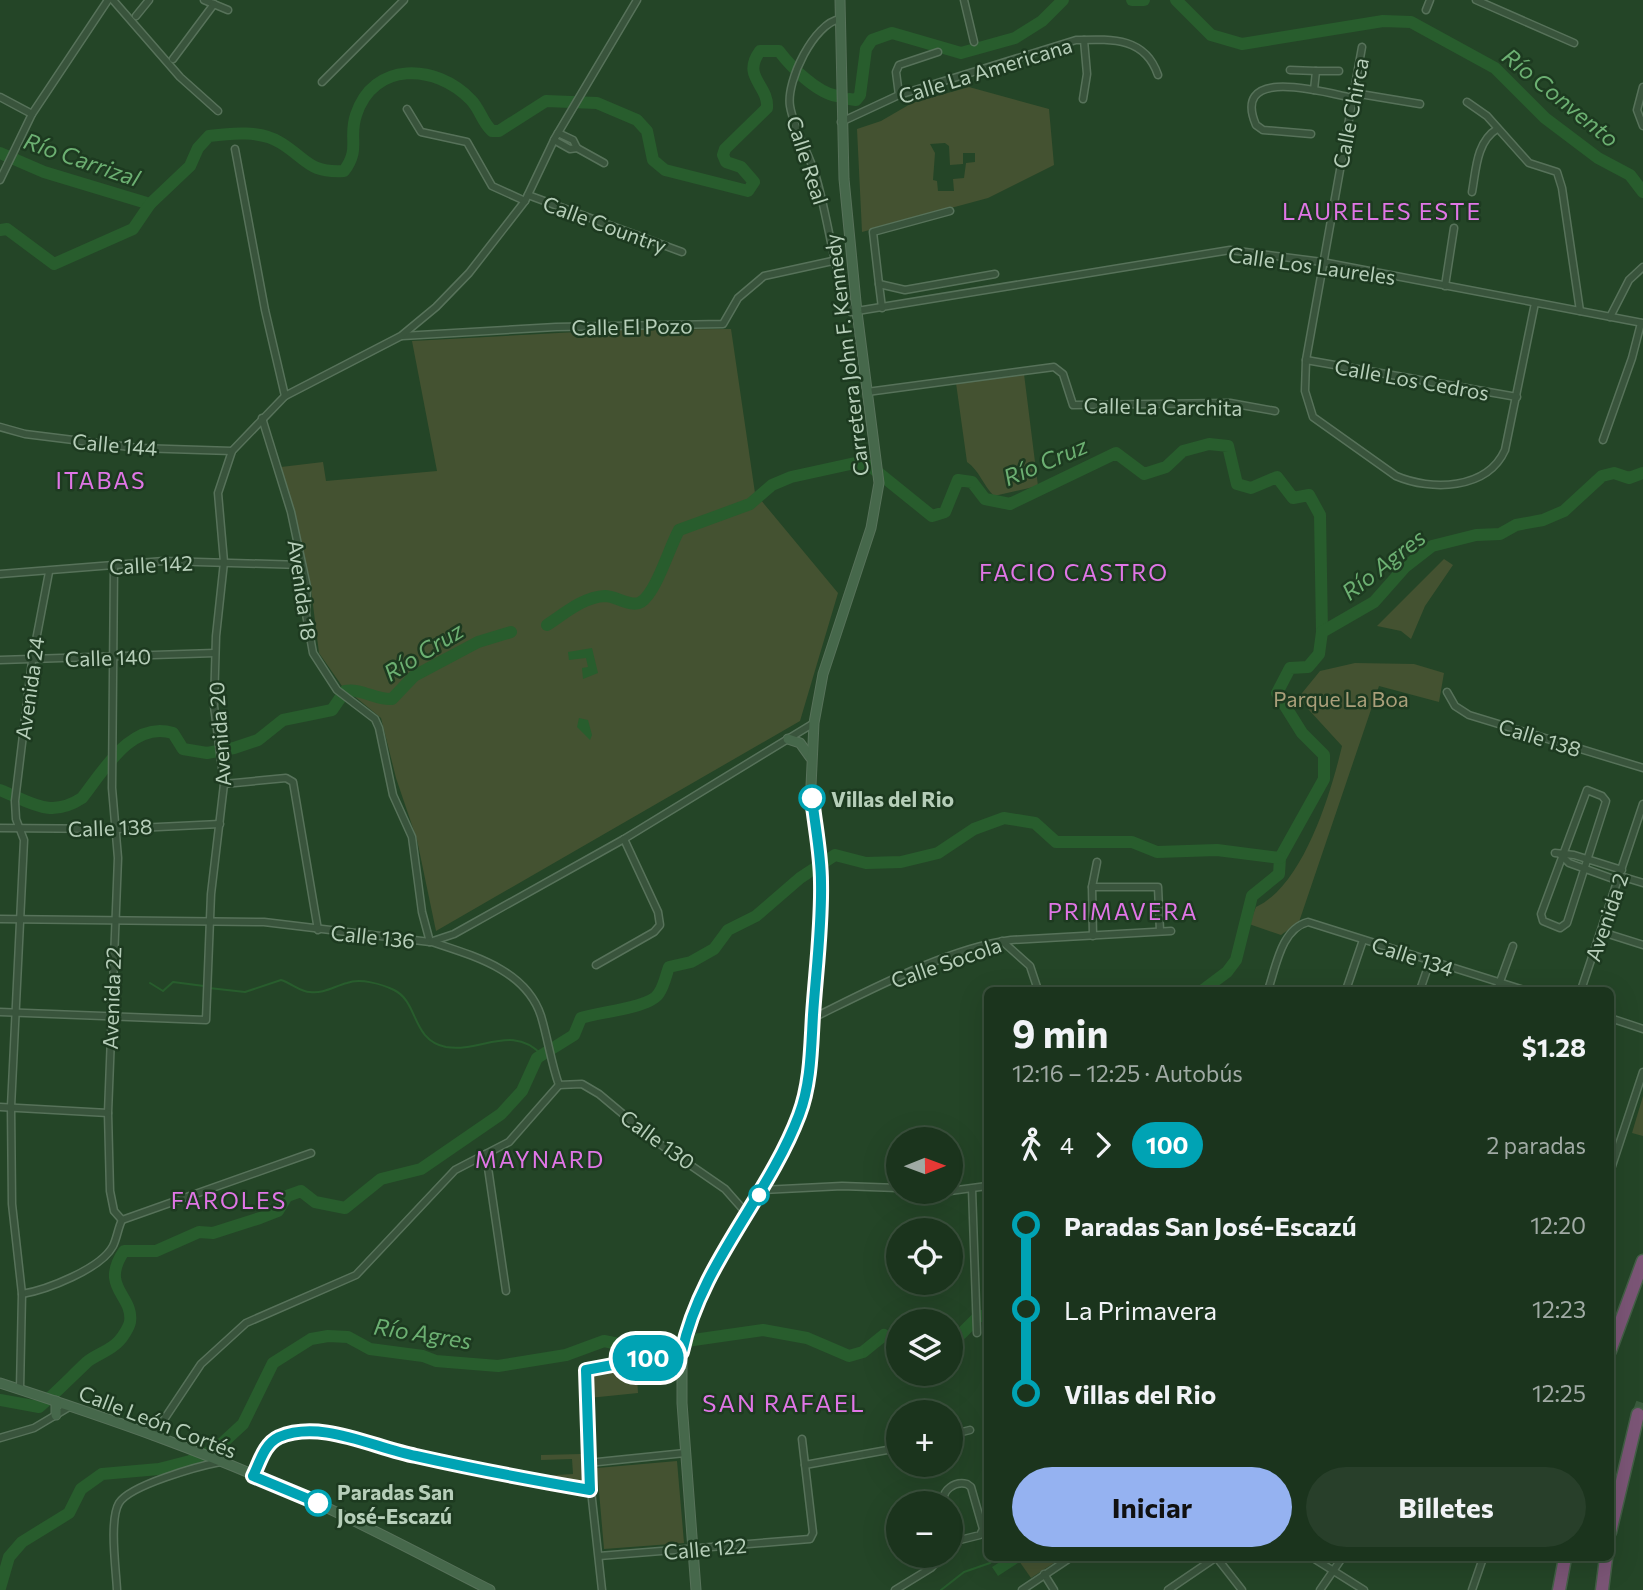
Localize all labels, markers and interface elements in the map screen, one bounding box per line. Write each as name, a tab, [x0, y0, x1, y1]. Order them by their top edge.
street label: Calle La Americana	[895, 32, 1075, 108]
water label: Río Convento	[1497, 42, 1625, 152]
street label: Calle Chirca	[1327, 55, 1373, 171]
street label: Calle Real	[782, 112, 834, 208]
water label: Río Carrizal	[20, 126, 145, 192]
street label: Calle Country	[540, 190, 670, 258]
district label: LAURELES ESTE	[1282, 197, 1482, 225]
street label: Carretera John F. Kennedy	[819, 232, 873, 478]
street label: Calle Los Laureles	[1227, 241, 1397, 289]
street label: Calle El Pozo	[571, 312, 693, 340]
street label: Calle Los Cedros	[1333, 353, 1491, 405]
street label: Calle La Carchita	[1083, 392, 1243, 420]
street label: Calle 144	[71, 428, 159, 460]
water label: Río Cruz	[999, 431, 1092, 491]
district label: ITABAS	[55, 466, 147, 494]
water label: Río Agres	[1335, 523, 1431, 605]
street label: Avenida 18	[284, 538, 322, 642]
street label: Calle 142	[108, 549, 194, 579]
district label: FACIO CASTRO	[979, 558, 1169, 586]
water label: Río Cruz	[378, 615, 469, 686]
street label: Avenida 24	[9, 635, 49, 741]
street label: Calle 140	[64, 643, 152, 671]
street label: Avenida 20	[203, 681, 235, 787]
park label: Parque La Boa	[1273, 686, 1409, 711]
street label: Calle 138	[1496, 713, 1584, 761]
marker: Villas del Rio	[799, 785, 825, 811]
place label: Villas del Rio	[831, 786, 954, 811]
street label: Calle 138	[67, 813, 153, 841]
street label: Avenida 2	[1579, 870, 1633, 964]
district label: PRIMAVERA	[1047, 897, 1199, 925]
street label: Calle 136	[330, 919, 416, 953]
street label: Calle Socola	[887, 931, 1005, 993]
street label: Calle 134	[1369, 931, 1458, 981]
street label: Avenida 22	[97, 946, 125, 1050]
text: 9 min	[1012, 1009, 1108, 1056]
text: $1.28	[1522, 1031, 1586, 1062]
text: 12:16 – 12:25 · Autobús	[1012, 1059, 1243, 1087]
street label: Calle 130	[616, 1104, 700, 1174]
icon: walk	[1012, 1126, 1050, 1164]
icon: forward	[1084, 1126, 1122, 1164]
north arrow	[886, 1127, 962, 1204]
map controls	[886, 1127, 963, 1568]
text: 100	[1146, 1130, 1189, 1159]
text: 4	[1060, 1131, 1074, 1159]
text: 2 paradas	[1486, 1131, 1586, 1159]
district label: MAYNARD	[475, 1145, 605, 1173]
unlabelled marker	[749, 1185, 769, 1205]
district label: FAROLES	[171, 1186, 287, 1214]
text: Paradas San José-Escazú	[1064, 1210, 1357, 1241]
text: 12:20	[1530, 1211, 1586, 1239]
button: locate	[886, 1218, 963, 1295]
text: La Primavera	[1064, 1294, 1217, 1325]
text: 12:23	[1532, 1295, 1586, 1323]
button: layers	[886, 1309, 963, 1386]
water label: Río Agres	[372, 1311, 474, 1355]
line badge: 100	[608, 1335, 688, 1381]
text: 100	[627, 1343, 669, 1372]
text: Villas del Rio	[1064, 1378, 1216, 1409]
street label: Calle León Cortés	[75, 1379, 241, 1463]
text: 12:25	[1532, 1379, 1586, 1407]
district label: SAN RAFAEL	[702, 1388, 866, 1417]
button: +	[886, 1400, 963, 1477]
button: Iniciar	[1012, 1467, 1292, 1547]
button: Billetes	[1306, 1467, 1586, 1547]
place label: Paradas San José-Escazú	[337, 1479, 454, 1528]
marker: Paradas San José-Escazú	[305, 1490, 331, 1516]
button: −	[886, 1491, 963, 1568]
street label: Calle 122	[662, 1532, 748, 1564]

